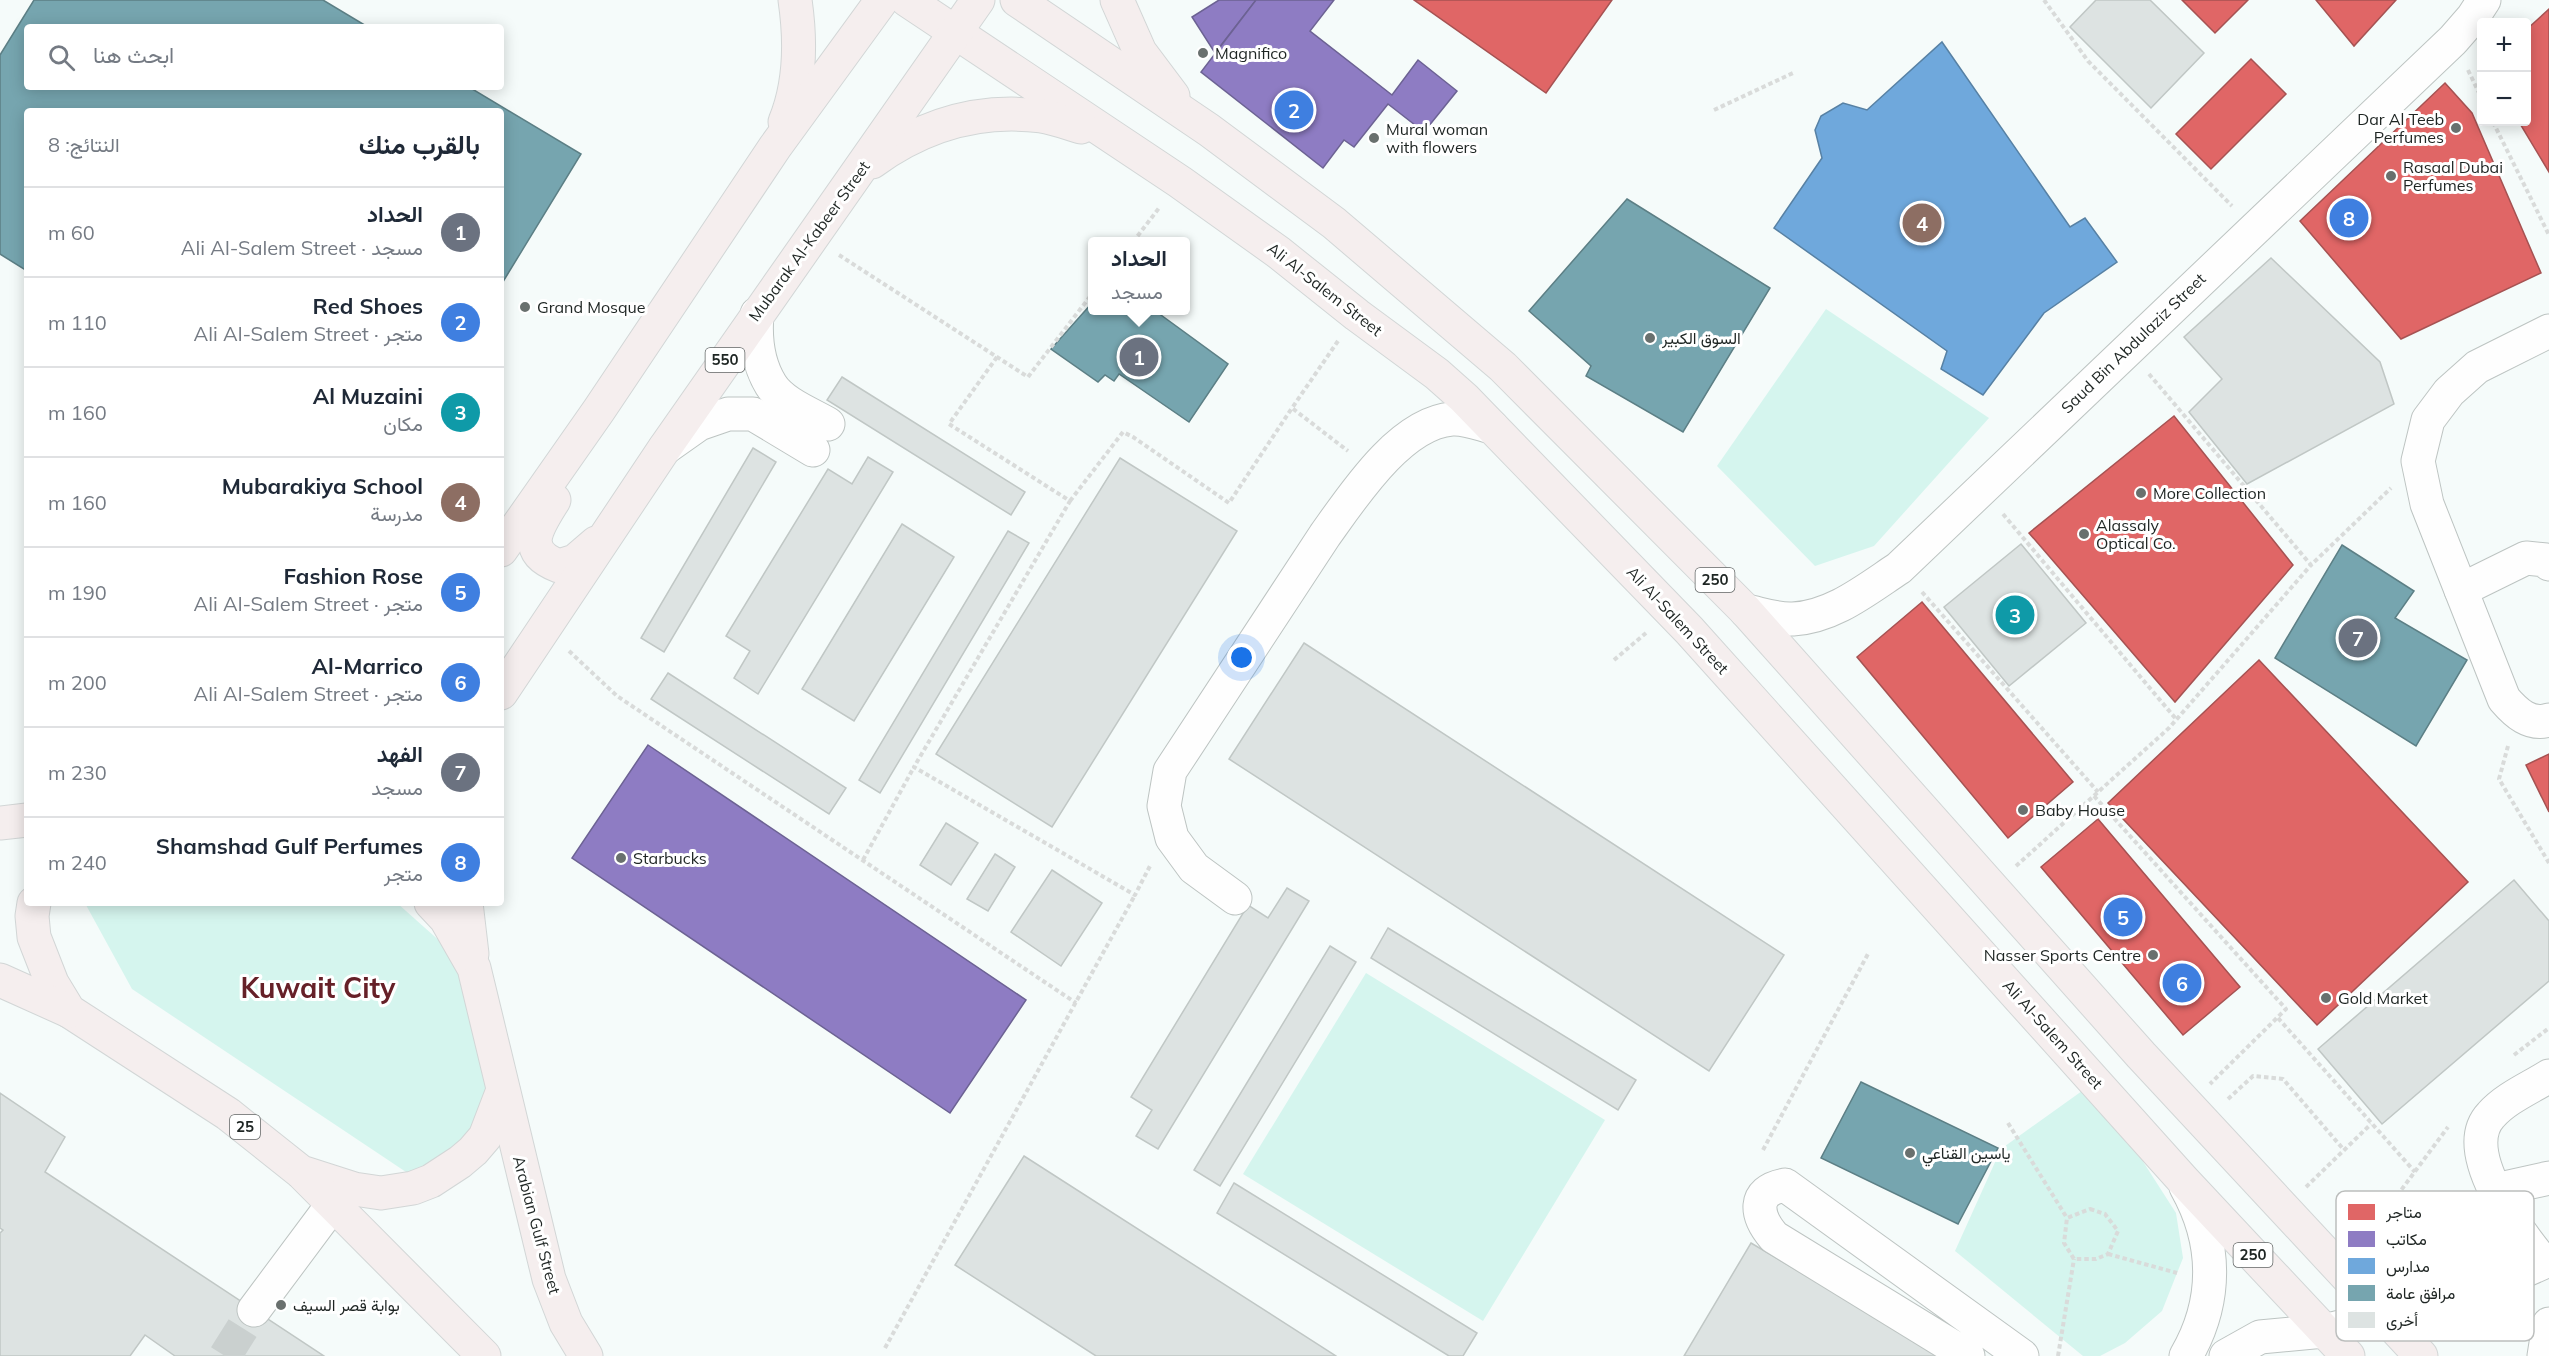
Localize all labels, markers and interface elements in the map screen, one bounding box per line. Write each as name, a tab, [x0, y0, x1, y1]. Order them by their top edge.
map controls	[2477, 18, 2531, 126]
button: +	[2477, 18, 2531, 72]
search box	[24, 24, 504, 90]
icon: search	[45, 41, 78, 74]
text: ابحث هنا	[93, 41, 174, 69]
place label: Magnifico	[1215, 43, 1287, 63]
marker: Magnifico	[1196, 46, 1210, 60]
button: −	[2477, 72, 2531, 126]
pin: 2	[1274, 88, 1314, 132]
place label: Dar Al Teeb Perfumes	[2357, 109, 2444, 147]
place label: Mural woman with flowers	[1386, 119, 1488, 157]
marker: Dar Al Teeb Perfumes	[2449, 121, 2463, 135]
text: بالقرب منك	[359, 128, 480, 161]
marker: Mural woman with flowers	[1367, 131, 1381, 145]
text: النتائج: 8	[48, 132, 120, 157]
street label: Mubarak Al-Kabeer Street	[744, 157, 874, 325]
place label: Rasaal Dubai Perfumes	[2403, 157, 2503, 195]
marker: Rasaal Dubai Perfumes	[2384, 169, 2398, 183]
pin: 8	[2330, 196, 2368, 240]
text: الحداد	[367, 200, 423, 228]
pin: 4	[1902, 200, 1942, 246]
text: 60 m	[48, 220, 95, 245]
text: 1	[455, 220, 467, 245]
text: مسجد · Ali Al-Salem Street	[181, 235, 423, 260]
popup	[1088, 237, 1190, 315]
street label: Ali Al-Salem Street	[1264, 238, 1387, 340]
text: الحداد	[1111, 244, 1167, 272]
street label: Saud Bin Abdulaziz Street	[2057, 268, 2210, 417]
text: مسجد	[1111, 279, 1163, 304]
text: Red Shoes	[313, 292, 423, 320]
place label: Grand Mosque	[537, 297, 646, 317]
marker: Grand Mosque	[518, 300, 532, 314]
text: 110 m	[48, 310, 107, 335]
text: 2	[455, 310, 467, 335]
text: متجر · Ali Al-Salem Street	[194, 321, 423, 346]
place label: السوق الكبير	[1661, 328, 1741, 349]
marker: السوق الكبير	[1643, 331, 1657, 345]
pin: 1	[1120, 334, 1158, 380]
road number: 550	[706, 348, 744, 372]
text: Al Muzaini	[313, 382, 423, 410]
text: 160 m	[48, 400, 107, 425]
text: 3	[455, 400, 467, 425]
text: مكان	[383, 411, 423, 436]
text: Mubarakiya School	[222, 472, 423, 500]
place label: More Collection	[2153, 483, 2266, 503]
marker: More Collection	[2134, 486, 2148, 500]
text: 160 m	[48, 490, 107, 515]
text: 4	[455, 490, 467, 515]
text: مدرسة	[370, 501, 423, 526]
place label: Alassaly Optical Co.	[2096, 515, 2176, 553]
marker: Alassaly Optical Co.	[2077, 527, 2091, 541]
text: Fashion Rose	[284, 562, 423, 590]
street label: Ali Al-Salem Street	[1623, 562, 1733, 678]
road number: 250	[1696, 568, 1734, 592]
text: 190 m	[48, 580, 107, 605]
text: 5	[455, 580, 467, 605]
text: متجر · Ali Al-Salem Street	[194, 591, 423, 616]
pin: 3	[1996, 592, 2034, 638]
pin: 7	[2338, 616, 2378, 660]
your location	[1227, 643, 1256, 672]
text: Al-Marrico	[311, 652, 423, 680]
text: 200 m	[48, 670, 107, 695]
text: 6	[455, 670, 467, 695]
text: متجر · Ali Al-Salem Street	[194, 681, 423, 706]
text: الفهد	[377, 740, 423, 768]
text: 230 m	[48, 760, 107, 785]
text: 7	[455, 760, 467, 785]
text: مسجد	[371, 775, 423, 800]
place label: Baby House	[2035, 800, 2125, 820]
marker: Baby House	[2016, 803, 2030, 817]
text: Shamshad Gulf Perfumes	[156, 832, 423, 860]
place label: Starbucks	[633, 848, 707, 868]
text: 240 m	[48, 850, 107, 875]
text: 8	[455, 850, 467, 875]
marker: Starbucks	[614, 851, 628, 865]
text: متجر	[384, 861, 423, 886]
pin: 5	[2104, 894, 2142, 940]
place label: Nasser Sports Centre	[1984, 945, 2141, 965]
marker: Nasser Sports Centre	[2146, 948, 2160, 962]
pin: 6	[2162, 960, 2202, 1006]
district label: Kuwait City	[241, 970, 396, 1005]
street label: Ali Al-Salem Street	[1999, 975, 2108, 1093]
place label: Gold Market	[2338, 988, 2428, 1008]
marker: Gold Market	[2319, 991, 2333, 1005]
road number: 25	[230, 1115, 260, 1139]
place label: ياسين القناعي	[1922, 1143, 2010, 1167]
marker: ياسين القناعي	[1903, 1146, 1917, 1160]
street label: Arabian Gulf Street	[509, 1154, 565, 1297]
legend	[2336, 1191, 2534, 1341]
text: متاجر	[2385, 1202, 2422, 1223]
text: مكاتب	[2386, 1229, 2427, 1249]
road number: 250	[2234, 1243, 2272, 1267]
text: مدارس	[2386, 1256, 2430, 1277]
text: مرافق عامة	[2386, 1283, 2455, 1304]
place label: بوابة قصر السيف	[293, 1295, 400, 1316]
marker: بوابة قصر السيف	[274, 1298, 288, 1312]
text: أخرى	[2386, 1310, 2418, 1331]

